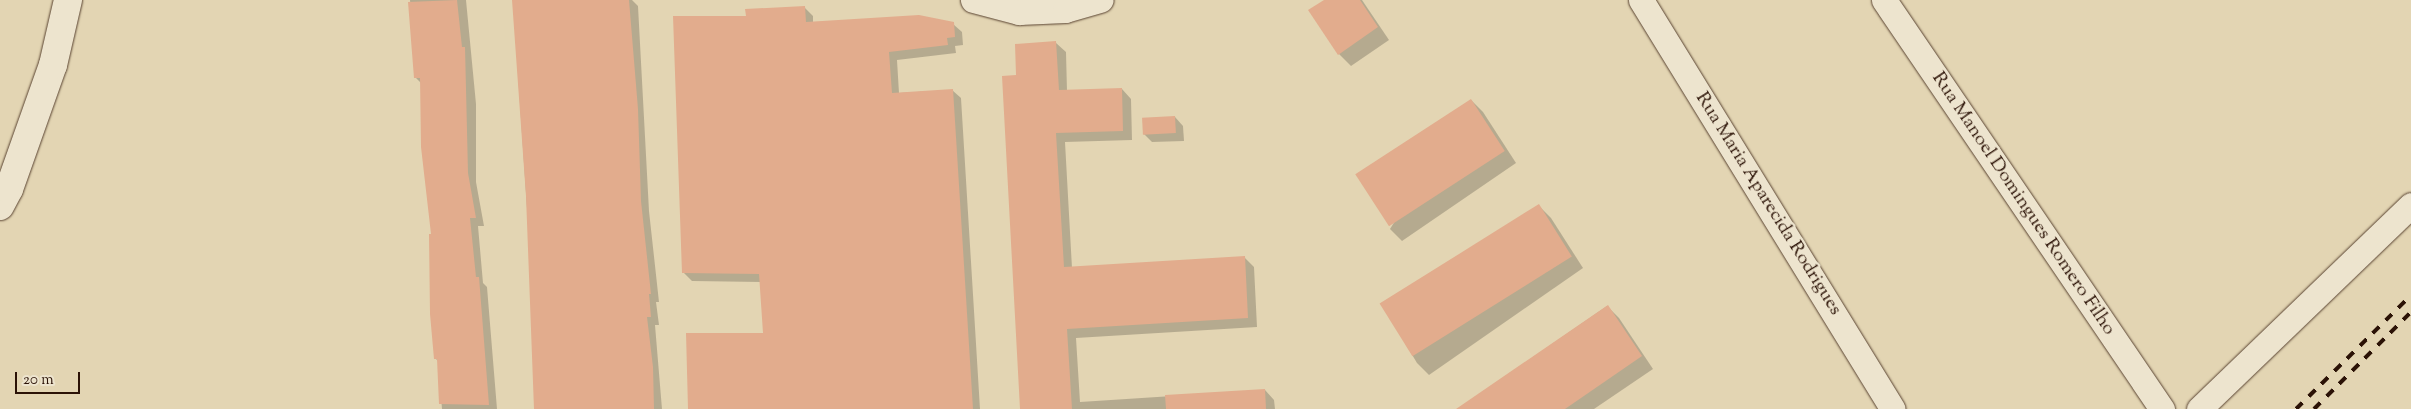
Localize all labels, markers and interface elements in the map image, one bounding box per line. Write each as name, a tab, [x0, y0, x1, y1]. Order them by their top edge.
street label: Rua Manoel Domingues Romero Filho	[1926, 68, 2120, 340]
street label: Rua Maria Aparecida Rodrigues	[1690, 88, 1846, 320]
scale bar	[18, 362, 82, 394]
text: 20 m	[23, 370, 54, 391]

